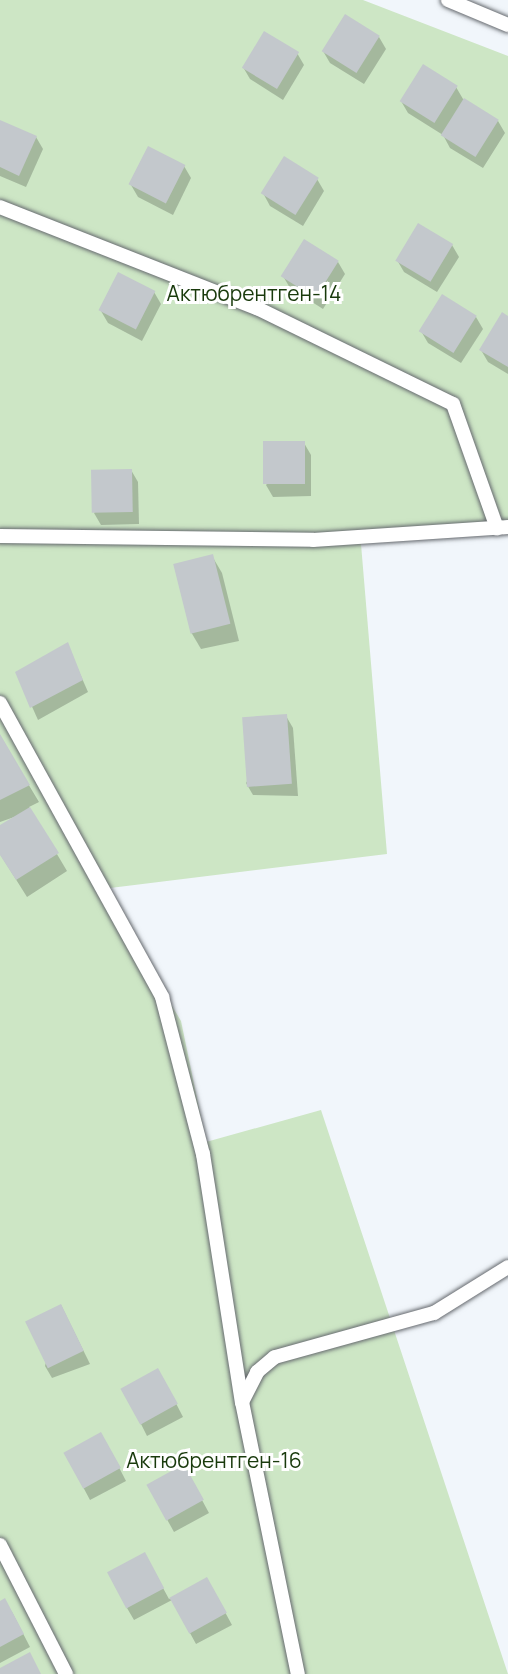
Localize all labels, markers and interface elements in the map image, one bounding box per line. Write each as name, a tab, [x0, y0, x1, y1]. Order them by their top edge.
park label: Актюбрентген-14	[167, 280, 341, 306]
park label: Актюбрентген-16	[126, 1447, 302, 1473]

